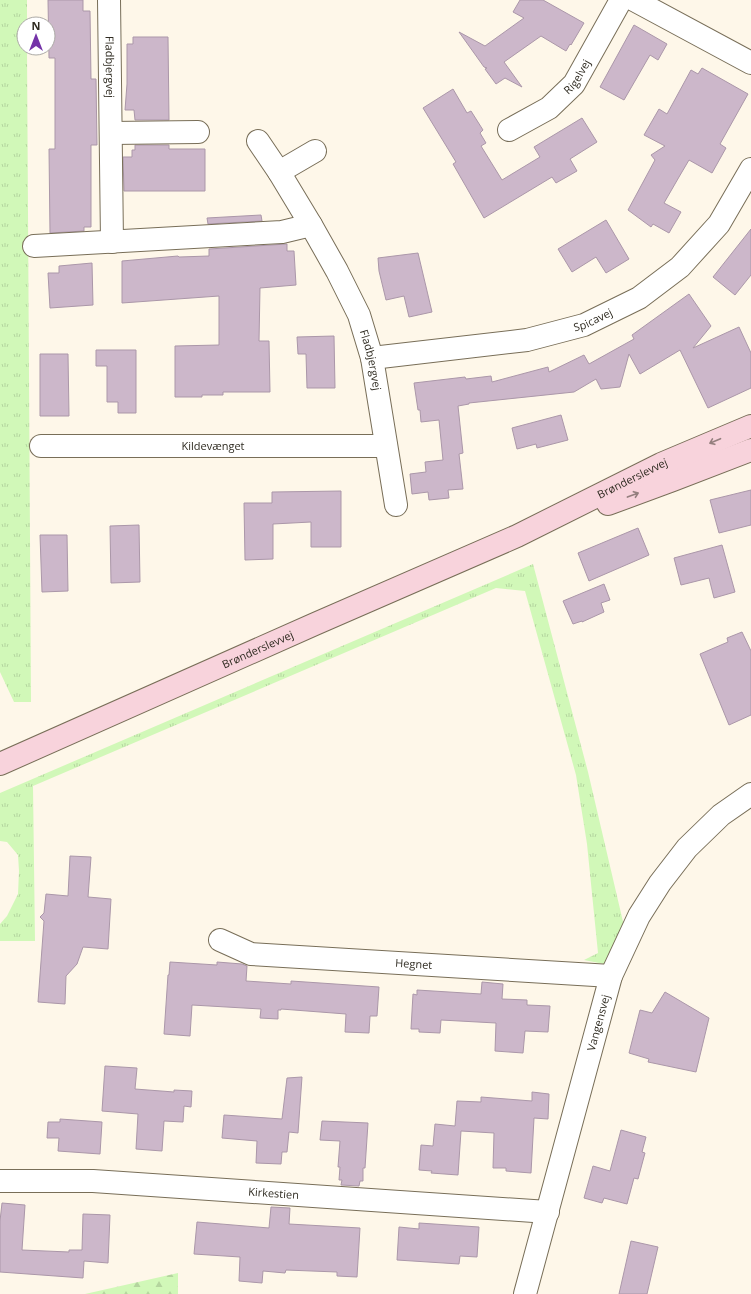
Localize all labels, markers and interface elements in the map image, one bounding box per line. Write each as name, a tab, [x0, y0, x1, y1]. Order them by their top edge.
north arrow	[16, 16, 56, 56]
text: N	[32, 18, 40, 33]
street label: Fladbjergvej	[102, 36, 118, 98]
street label: Rigelvej	[560, 56, 593, 97]
street label: Spicavej	[572, 304, 615, 334]
street label: Fladbjergvej	[357, 328, 385, 391]
street label: Kildevænget	[181, 438, 245, 453]
one-way arrow	[710, 438, 722, 445]
street label: Brønderslevvej	[595, 454, 669, 502]
one-way arrow	[626, 491, 639, 498]
street label: Brønderslevvej	[219, 627, 296, 671]
street label: Hegnet	[395, 955, 433, 972]
street label: Vangensvej	[583, 993, 613, 1053]
street label: Kirkestien	[248, 1184, 300, 1202]

